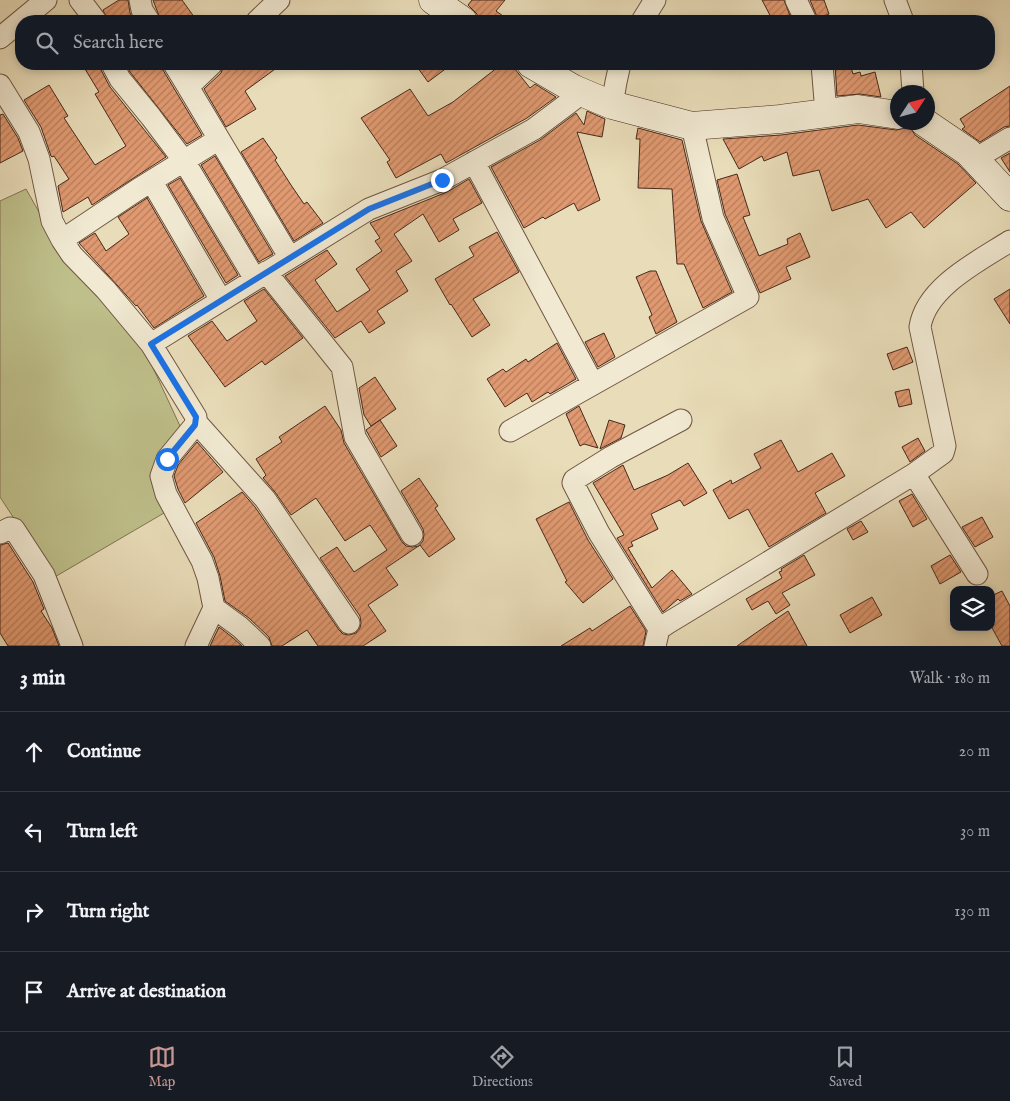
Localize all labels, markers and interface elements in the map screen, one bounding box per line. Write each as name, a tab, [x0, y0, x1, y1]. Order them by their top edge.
search box	[15, 15, 995, 70]
icon: search	[33, 29, 61, 57]
text: Search here	[73, 31, 164, 55]
north arrow	[890, 85, 935, 130]
route end	[431, 169, 454, 192]
route start	[156, 448, 179, 471]
map controls	[950, 586, 995, 631]
button: layers	[950, 586, 995, 631]
text: 3 min	[20, 665, 65, 692]
text: Walk · 180 m	[909, 669, 990, 689]
icon: ahead	[20, 738, 48, 766]
text: Continue	[67, 740, 141, 764]
text: 20 m	[959, 742, 990, 762]
icon: left	[20, 818, 48, 846]
text: Turn left	[67, 820, 138, 844]
text: 30 m	[960, 822, 990, 842]
icon: right	[20, 898, 48, 926]
text: Turn right	[67, 900, 149, 924]
text: 130 m	[954, 902, 990, 922]
icon: arrive	[20, 978, 48, 1006]
text: Arrive at destination	[67, 980, 226, 1004]
tab: Map	[148, 1043, 176, 1091]
tab: Directions	[472, 1043, 533, 1091]
tab: Saved	[829, 1043, 862, 1091]

